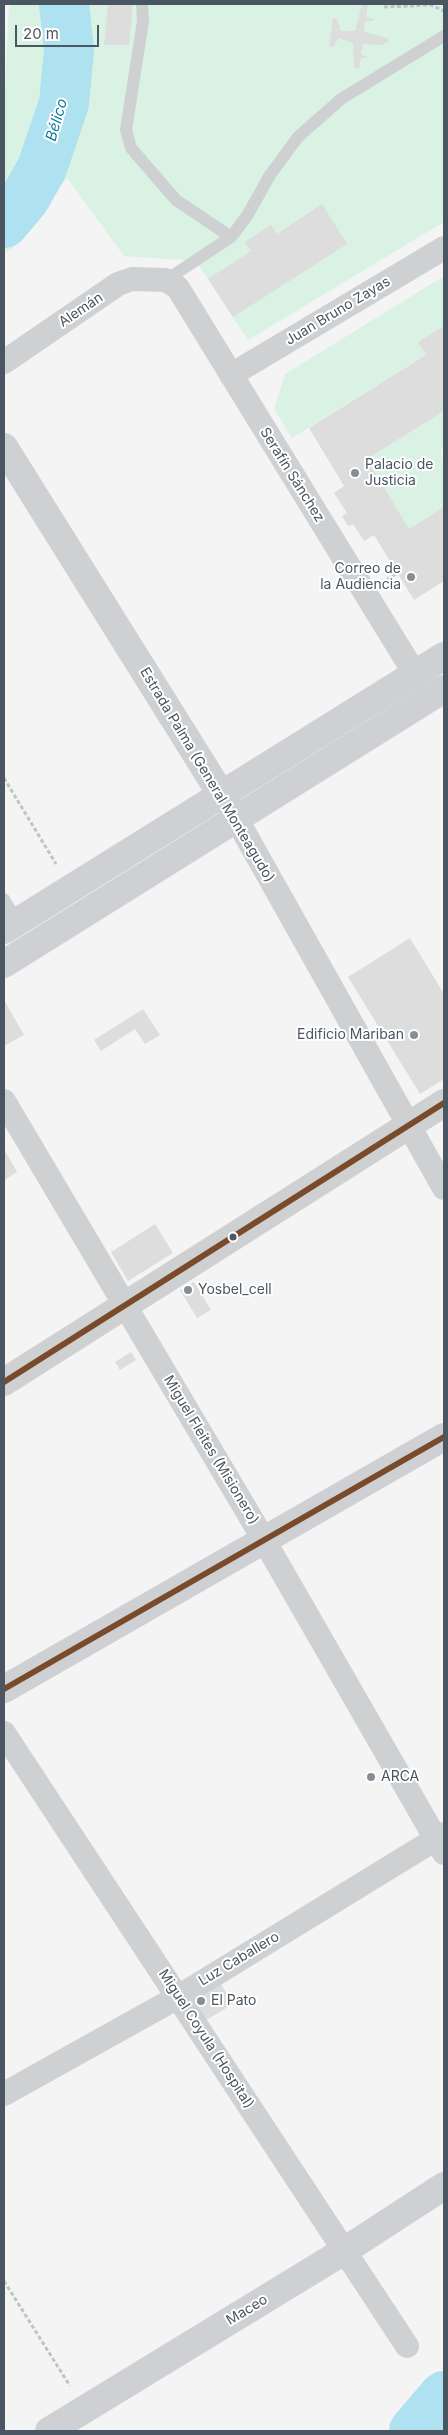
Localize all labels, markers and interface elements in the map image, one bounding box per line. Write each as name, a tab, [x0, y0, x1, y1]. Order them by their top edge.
scale bar	[18, 15, 101, 47]
text: 20 m	[23, 24, 59, 43]
water label: Bélico	[42, 97, 72, 143]
street label: Juan Bruno Zayas	[283, 273, 393, 349]
street label: Alemán	[56, 289, 106, 331]
street label: Serafín Sánchez	[256, 425, 328, 525]
place label: Palacio de Justicia	[365, 457, 434, 490]
marker: Palacio de Justicia	[349, 467, 361, 479]
place label: Correo de la Audiencia	[320, 561, 401, 594]
marker: Correo de la Audiencia	[405, 571, 417, 583]
street label: Estrada Palma (General Monteagudo)	[136, 665, 278, 885]
place label: Edificio Mariban	[297, 1027, 404, 1043]
marker: Edificio Mariban	[408, 1029, 420, 1041]
unlabelled marker	[228, 1232, 238, 1242]
place label: Yosbel_cell	[198, 1282, 272, 1298]
marker: Yosbel_cell	[182, 1284, 194, 1296]
street label: Miguel Fleites (Misionero)	[160, 1373, 262, 1527]
place label: ARCA	[381, 1769, 419, 1785]
marker: ARCA	[365, 1771, 377, 1783]
street label: Luz Caballero	[196, 1928, 282, 1990]
street label: Miguel Coyula (Hospital)	[155, 1966, 257, 2112]
place label: El Pato	[211, 1993, 256, 2009]
marker: El Pato	[195, 1995, 207, 2007]
street label: Maceo	[223, 2291, 271, 2329]

